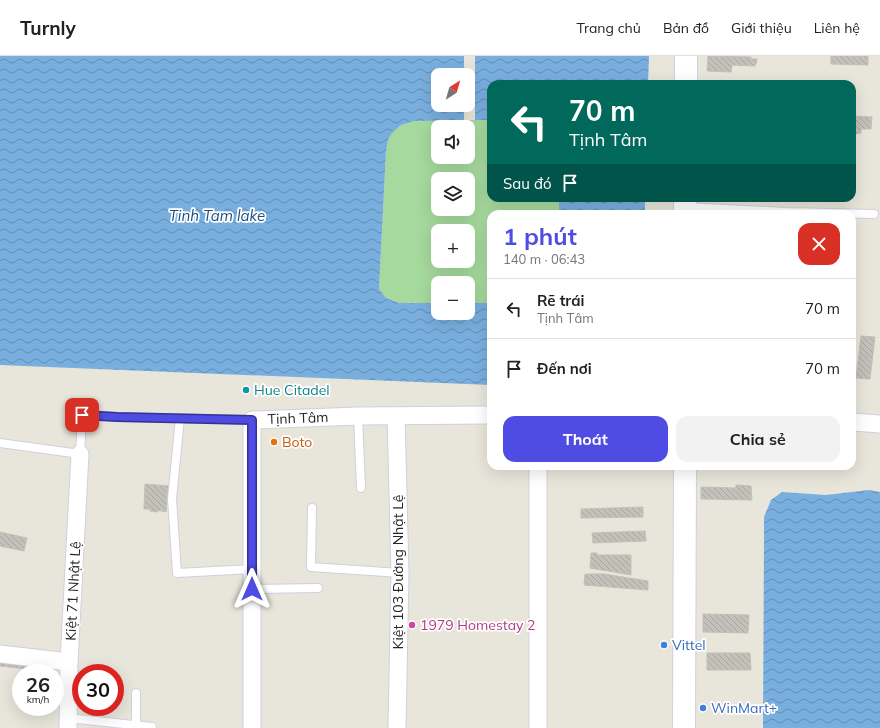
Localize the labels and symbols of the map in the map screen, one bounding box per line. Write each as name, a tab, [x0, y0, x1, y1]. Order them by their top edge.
north arrow	[431, 68, 475, 112]
water label: Tinh Tam lake	[169, 206, 265, 225]
place label: Hue Citadel	[254, 381, 330, 399]
marker: Hue Citadel	[241, 385, 251, 395]
pin	[65, 398, 99, 432]
street label: Tịnh Tâm	[267, 408, 329, 428]
place label: Boto	[282, 433, 312, 451]
marker: Boto	[269, 437, 279, 447]
street label: Kiệt 103 Đường Nhật Lệ	[389, 495, 407, 649]
street label: Kiệt 71 Nhật Lệ	[61, 541, 85, 641]
position arrow	[231, 568, 273, 610]
place label: 1979 Homestay 2	[420, 616, 535, 634]
marker: 1979 Homestay 2	[407, 620, 417, 630]
place label: Vittel	[672, 636, 706, 654]
marker: Vittel	[659, 640, 669, 650]
speed limit sign: 30	[72, 664, 124, 716]
place label: WinMart+	[711, 699, 777, 717]
marker: WinMart+	[698, 703, 708, 713]

